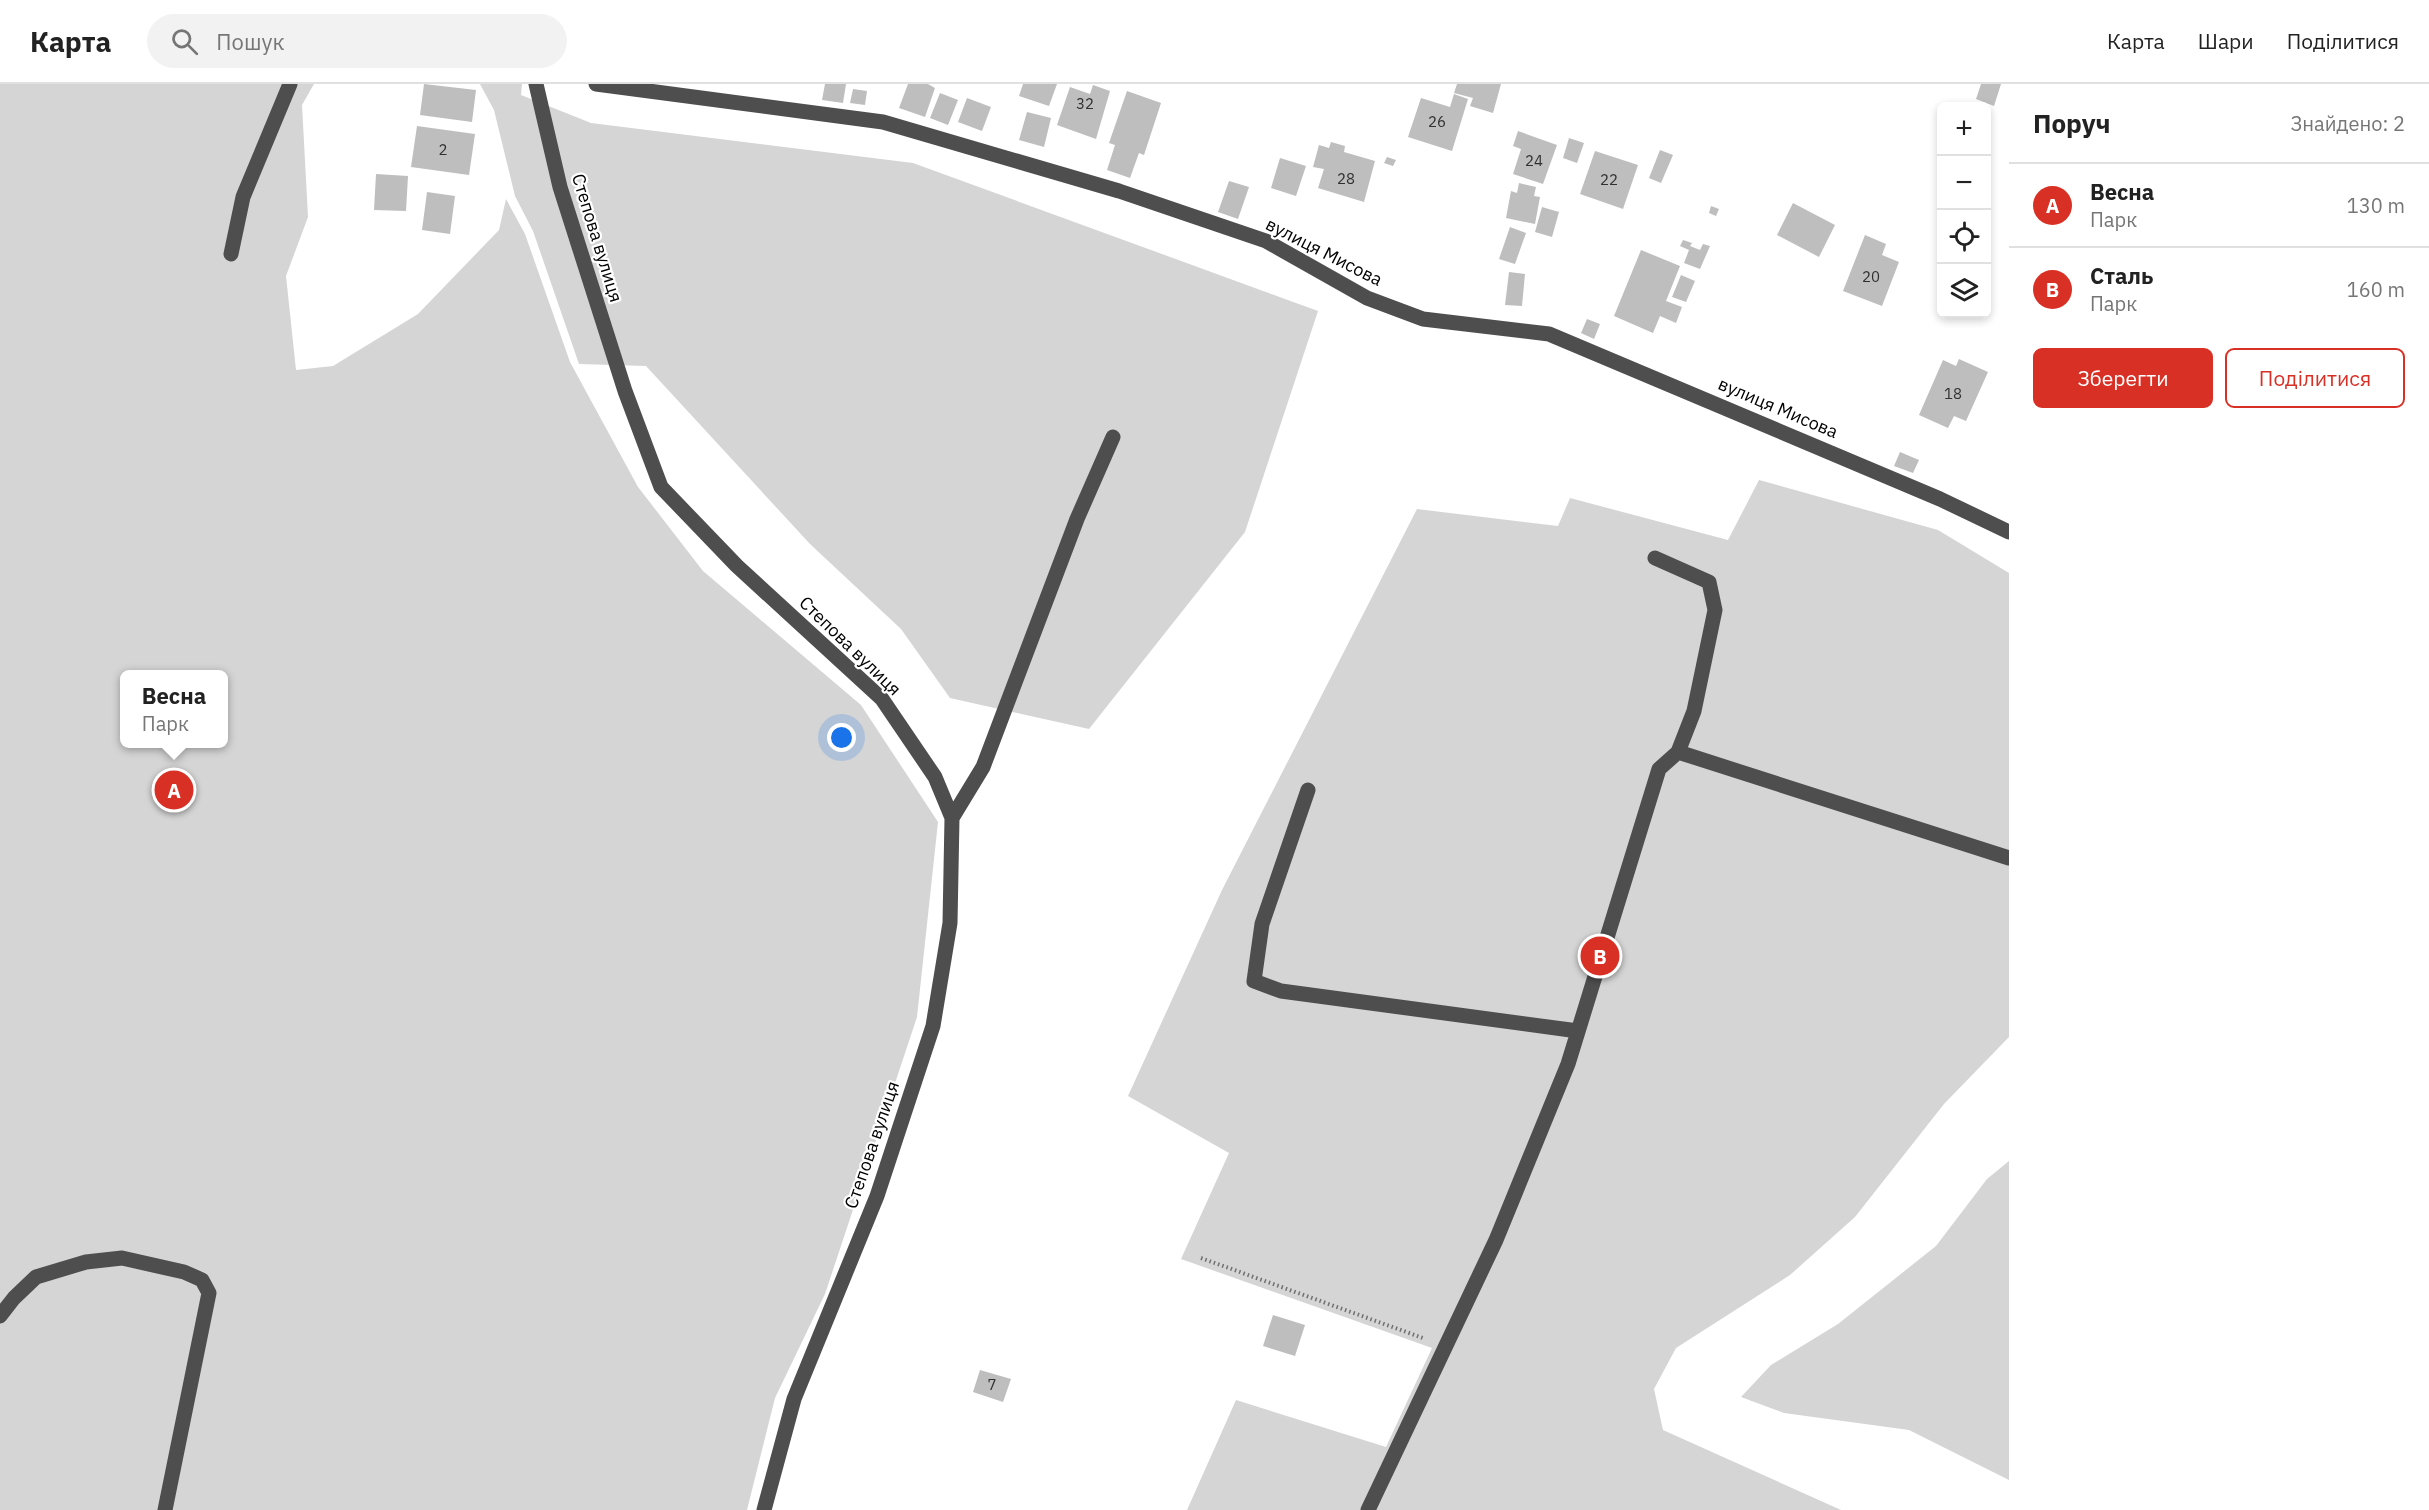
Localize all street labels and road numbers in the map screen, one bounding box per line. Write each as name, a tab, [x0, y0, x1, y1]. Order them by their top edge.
street label: Степова вулиця	[567, 171, 628, 305]
street label: вулиця Мисова	[1262, 212, 1387, 291]
street label: вулиця Мисова	[1715, 372, 1842, 443]
street label: Степова вулиця	[794, 591, 906, 700]
street label: Степова вулиця	[839, 1078, 904, 1212]

